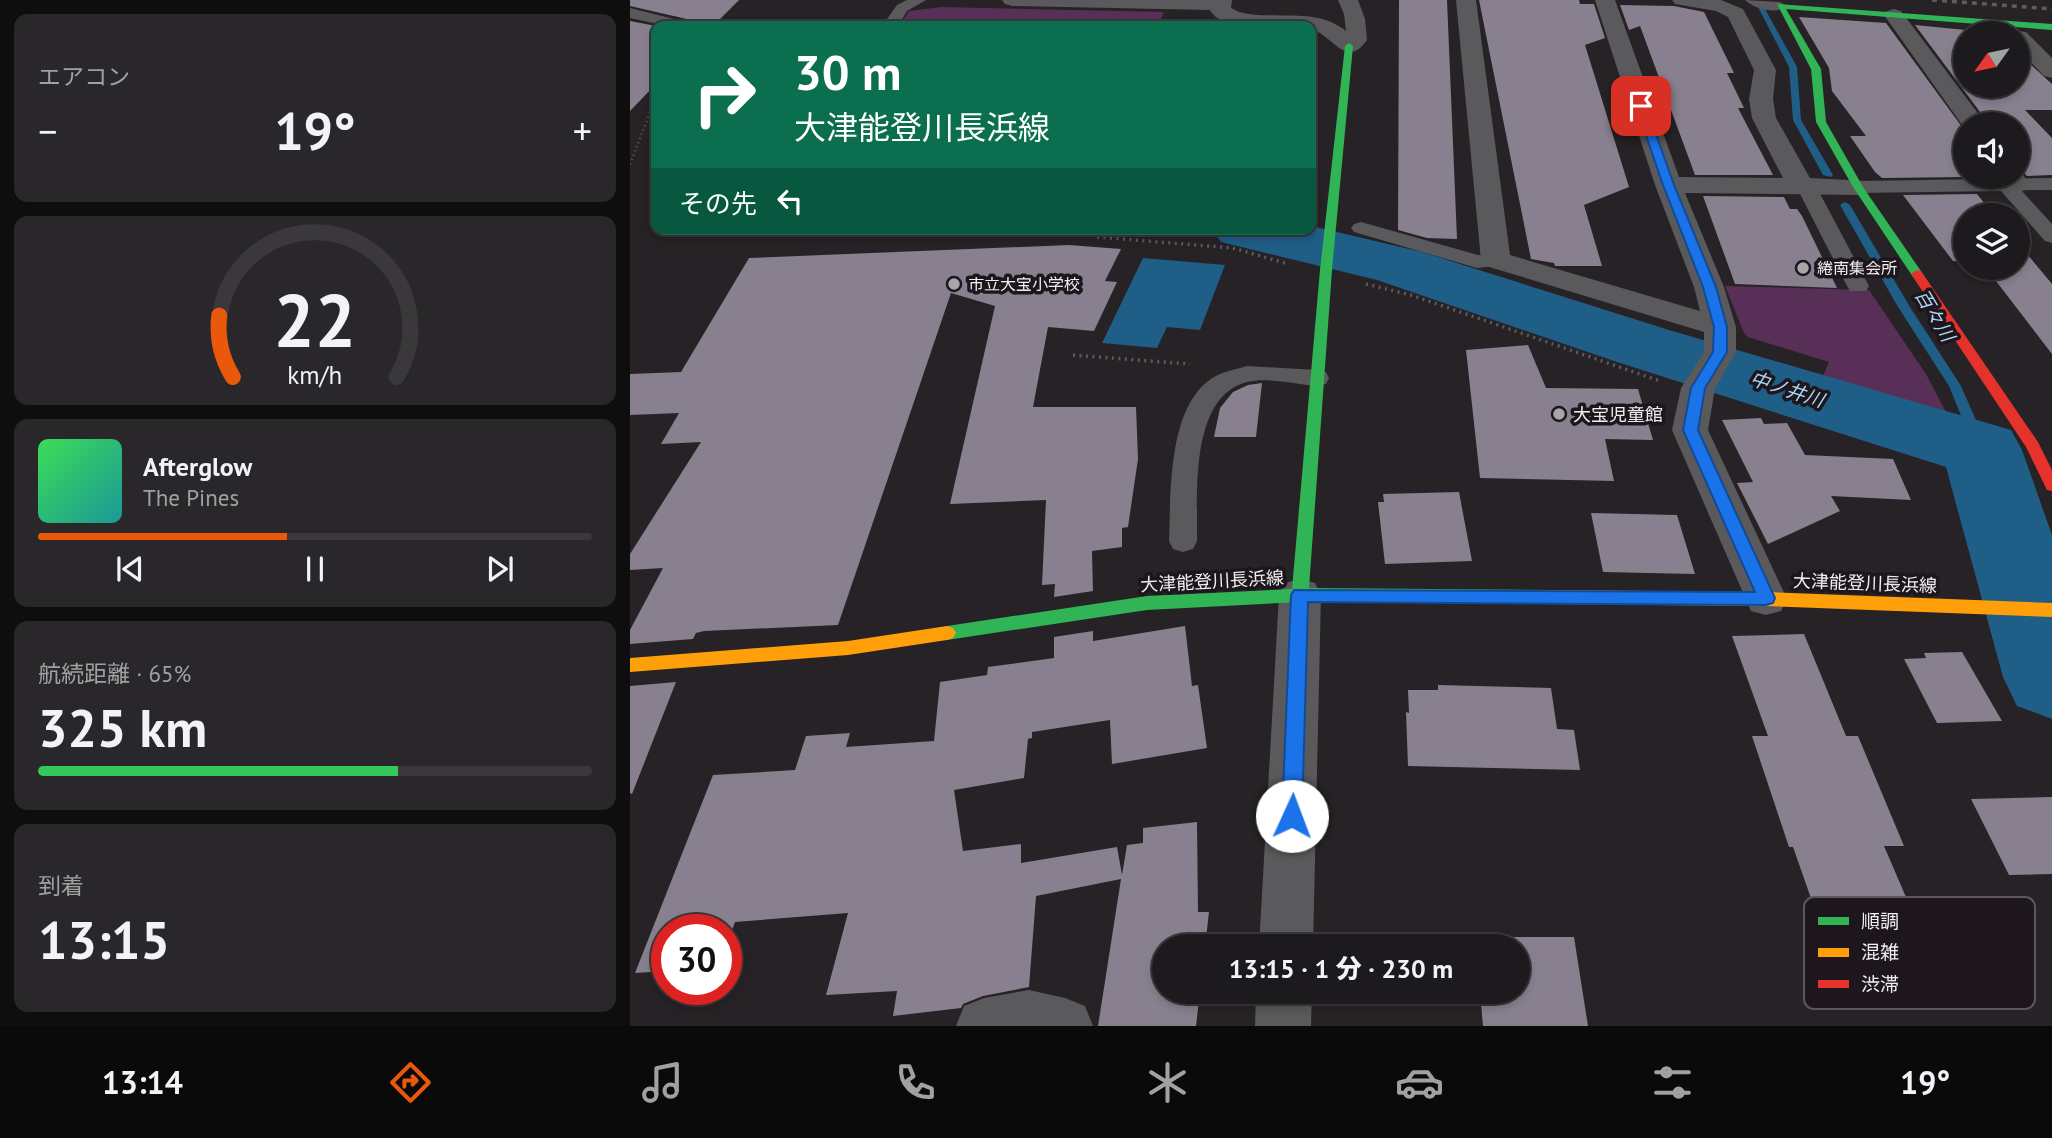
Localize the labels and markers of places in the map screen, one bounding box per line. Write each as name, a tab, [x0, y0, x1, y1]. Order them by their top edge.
pin	[1611, 76, 1671, 136]
place label: 綣南集会所	[1817, 258, 1897, 278]
marker: 綣南集会所	[1795, 260, 1811, 276]
place label: 市立大宝小学校	[968, 274, 1080, 294]
marker: 市立大宝小学校	[946, 276, 962, 292]
place label: 大宝児童館	[1573, 403, 1663, 426]
marker: 大宝児童館	[1551, 406, 1567, 422]

